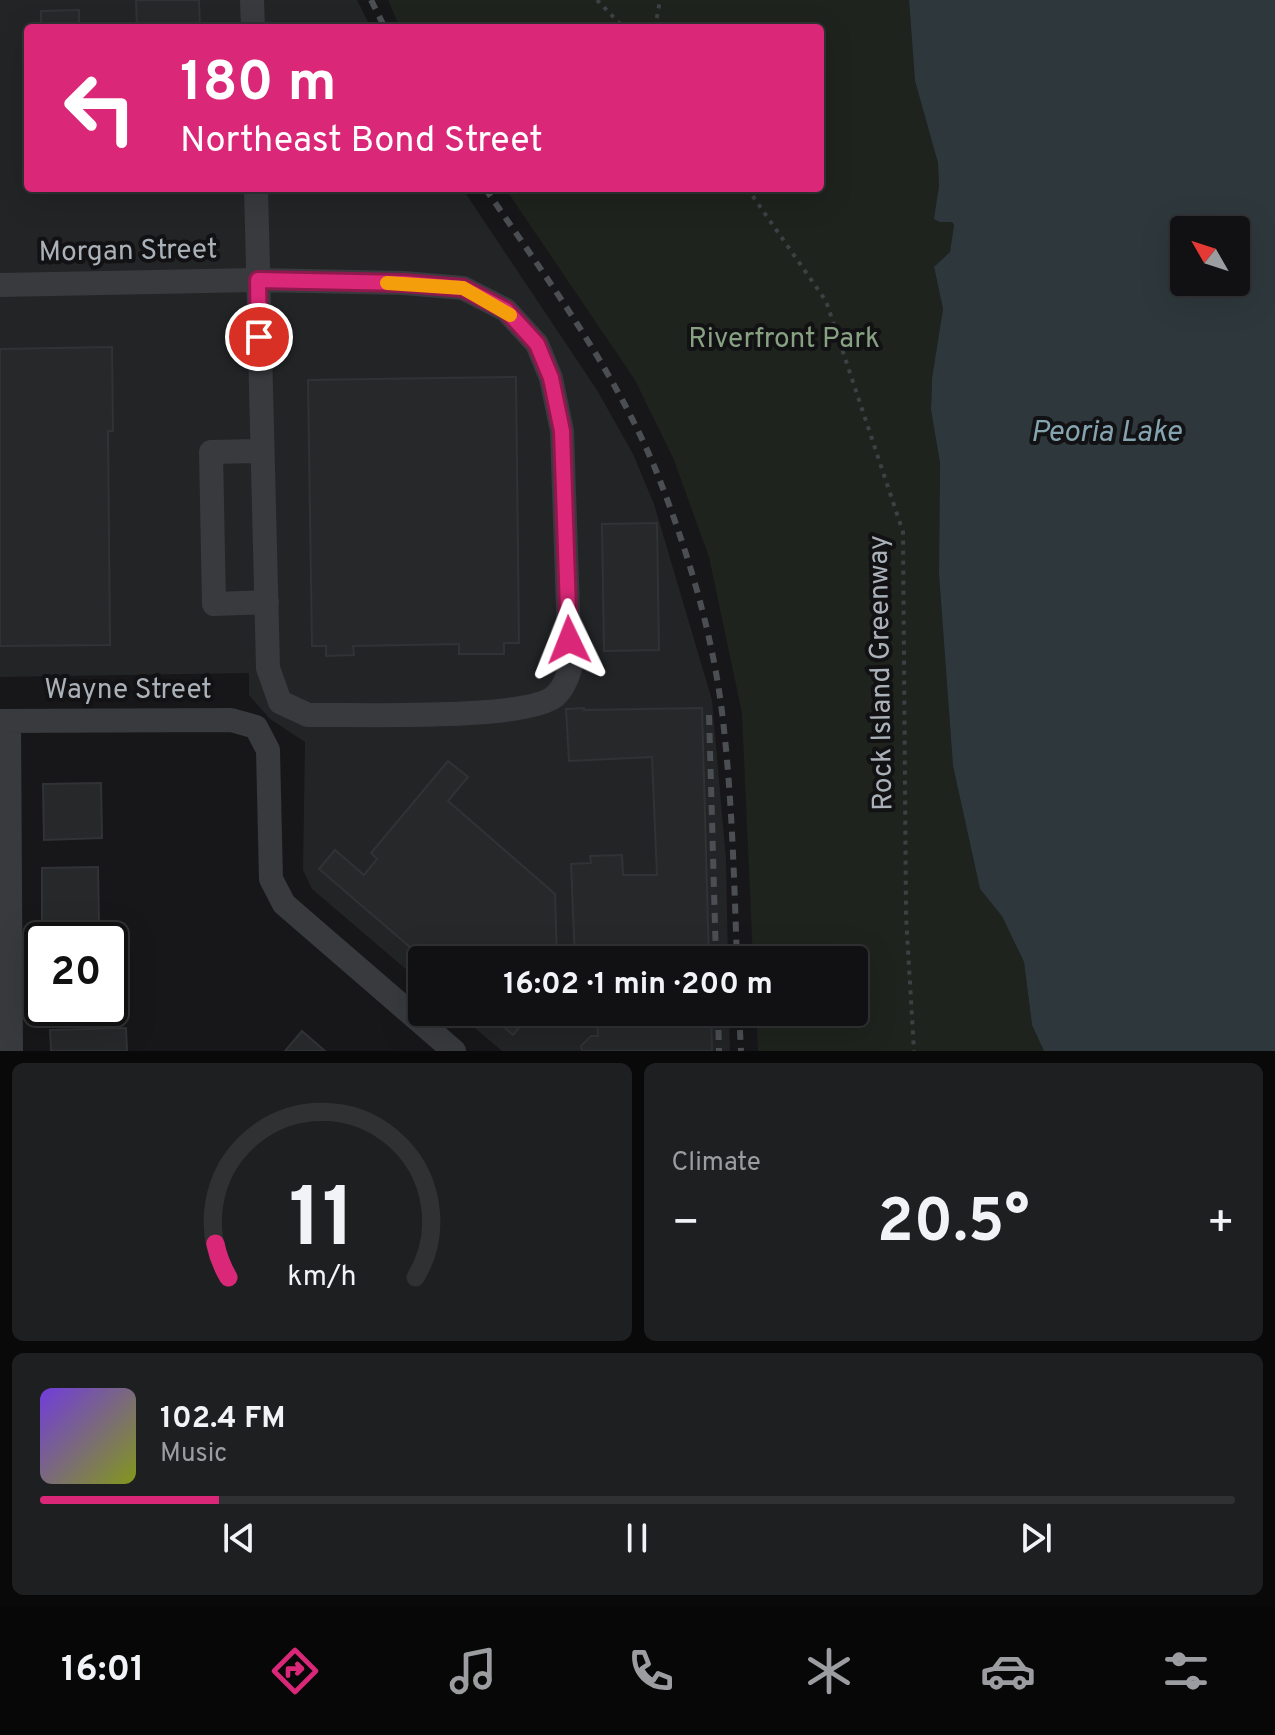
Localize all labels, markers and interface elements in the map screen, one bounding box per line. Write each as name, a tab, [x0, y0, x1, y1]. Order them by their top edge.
text: 180 m	[180, 50, 337, 120]
icon: left	[48, 56, 152, 160]
text: Northeast Bond Street	[180, 119, 543, 165]
north arrow	[1170, 216, 1250, 296]
map controls	[1170, 216, 1250, 296]
street label: Morgan Street	[38, 232, 218, 272]
pin	[225, 303, 293, 371]
icon: arrive	[237, 315, 281, 359]
park label: Riverfront Park	[688, 322, 880, 358]
water label: Peoria Lake	[1031, 415, 1182, 452]
street label: Rock Island Greenway	[862, 535, 902, 811]
position arrow	[527, 598, 611, 682]
street label: Wayne Street	[44, 673, 212, 709]
speed limit sign: 20	[24, 922, 128, 1026]
text: 16:02 · 1 min · 200 m	[503, 967, 773, 1004]
text: Climate	[672, 1147, 761, 1180]
text: 11	[288, 1171, 355, 1276]
text: 20.5°	[877, 1187, 1029, 1263]
text: −	[672, 1197, 700, 1253]
text: +	[1207, 1197, 1235, 1253]
text: km/h	[287, 1260, 356, 1296]
text: 102.4 FM	[160, 1401, 286, 1438]
text: Music	[160, 1438, 227, 1471]
icon: previous	[217, 1516, 261, 1560]
icon: pause	[615, 1516, 659, 1560]
icon: next	[1014, 1516, 1058, 1560]
icon: directions	[267, 1643, 323, 1699]
icon: music	[445, 1643, 501, 1699]
icon: phone	[623, 1643, 679, 1699]
icon: climate	[801, 1643, 857, 1699]
icon: car	[980, 1643, 1036, 1699]
icon: filters	[1158, 1643, 1214, 1699]
text: 16:01	[61, 1648, 144, 1694]

